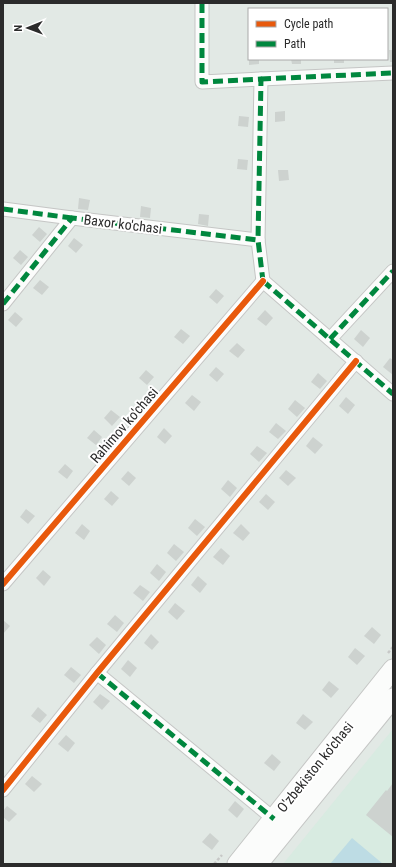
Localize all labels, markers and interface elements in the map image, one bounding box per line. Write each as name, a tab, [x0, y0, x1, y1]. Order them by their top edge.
north arrow	[8, 8, 48, 48]
legend	[248, 8, 388, 60]
text: Cycle path	[284, 17, 334, 31]
text: N	[12, 24, 25, 32]
text: Path	[284, 37, 306, 51]
street label: Baxor ko'chasi	[83, 211, 163, 237]
street label: Rahimov ko'chasi	[87, 384, 161, 466]
street label: O'zbekiston ko'chasi	[274, 719, 356, 815]

